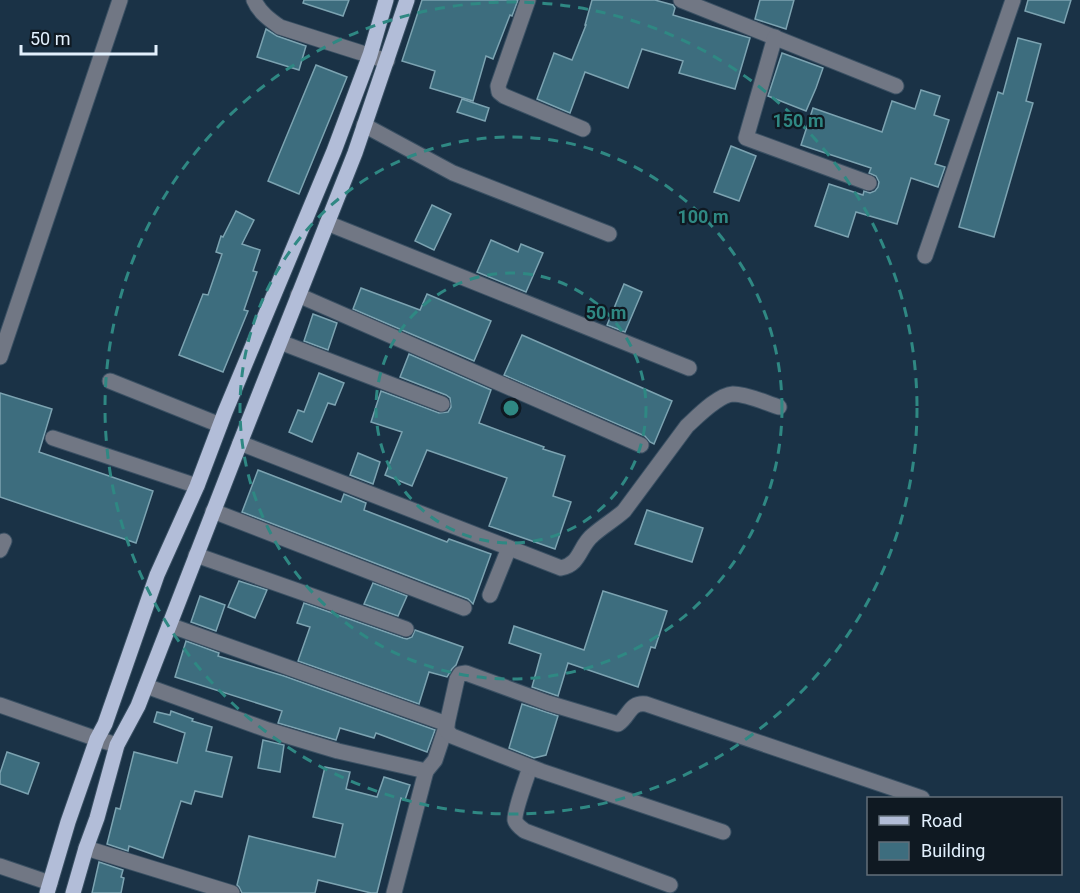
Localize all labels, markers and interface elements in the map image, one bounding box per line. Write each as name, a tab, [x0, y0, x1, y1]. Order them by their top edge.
scale bar	[21, 18, 156, 56]
text: 50 m	[30, 28, 70, 49]
text: 150 m	[772, 110, 824, 131]
text: 100 m	[677, 206, 729, 227]
text: 50 m	[586, 302, 626, 323]
centre of rings	[501, 398, 521, 418]
legend	[867, 797, 1062, 875]
text: Road	[921, 810, 962, 831]
text: Building	[921, 840, 985, 861]

